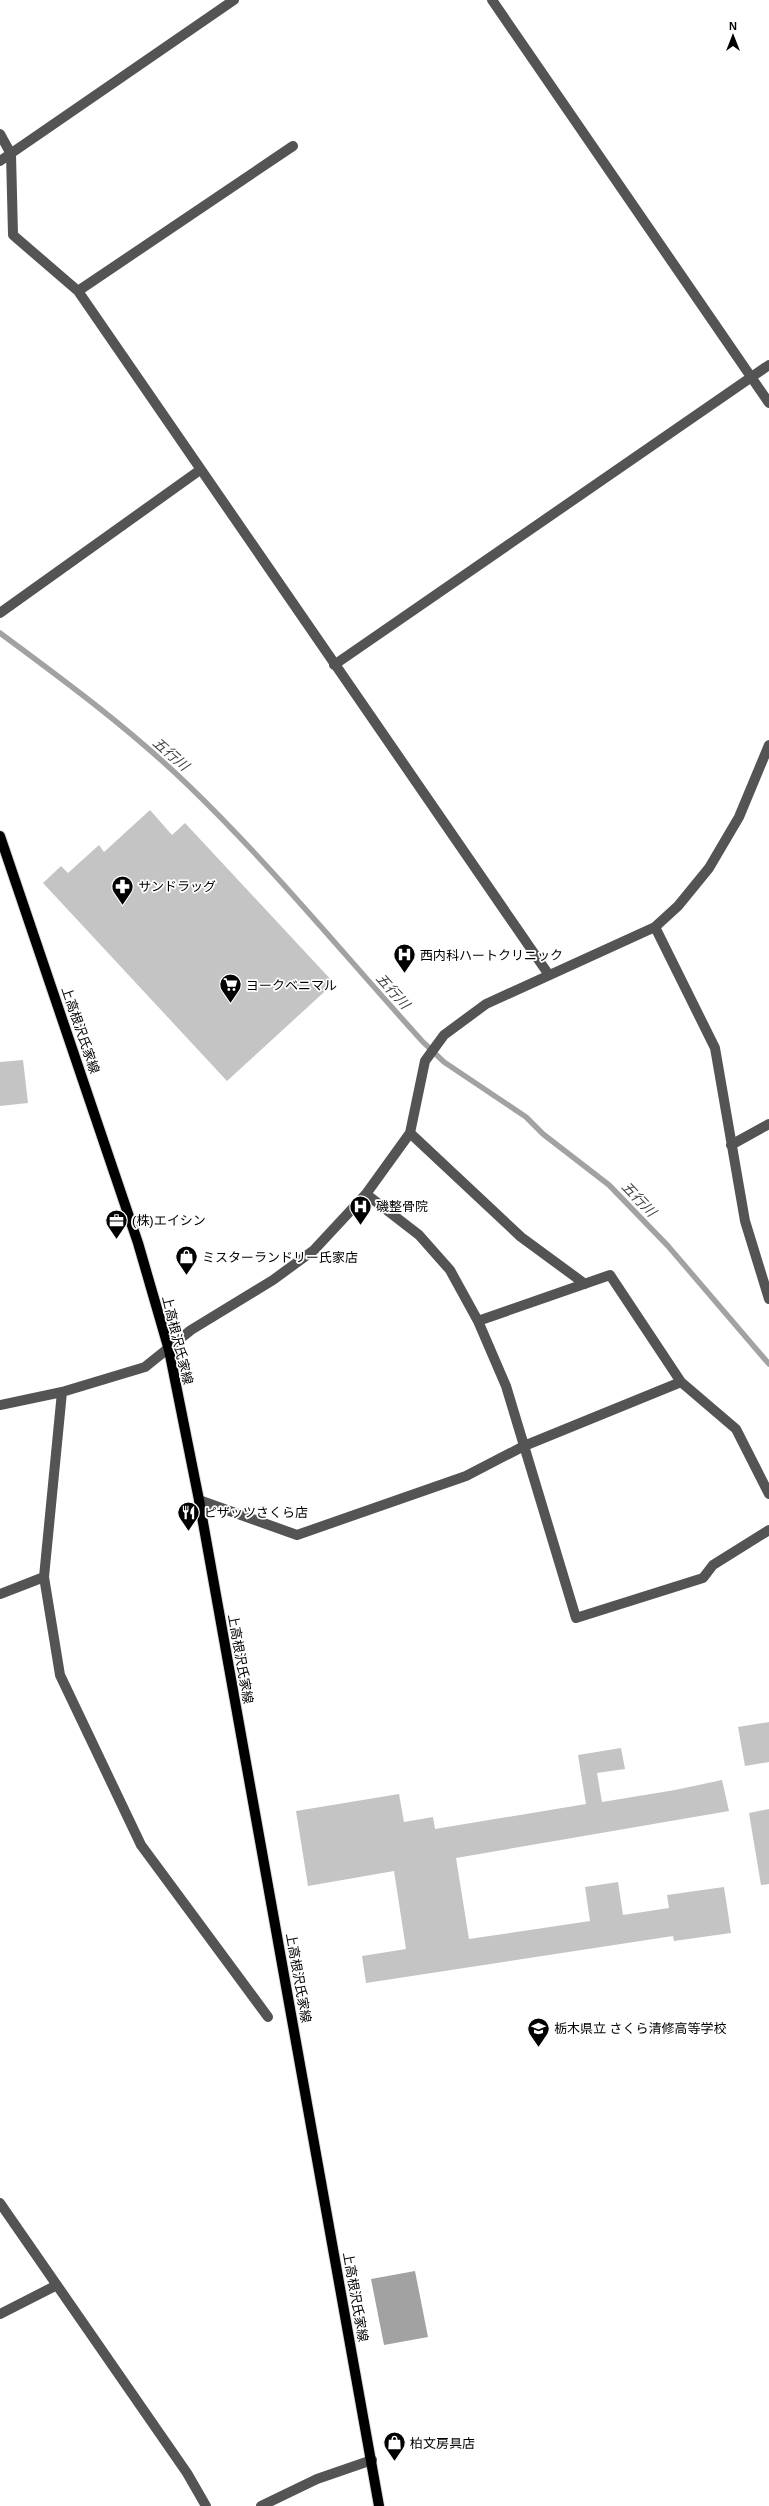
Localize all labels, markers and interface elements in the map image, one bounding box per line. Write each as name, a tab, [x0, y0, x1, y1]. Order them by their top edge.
north arrow	[713, 16, 753, 56]
text: N	[729, 20, 737, 32]
water label: 五行川	[150, 734, 194, 775]
pharmacy icon: サンドラッグ	[110, 873, 136, 906]
place label: サンドラッグ	[138, 879, 216, 894]
hospital icon: 西内科ハートクリニック	[392, 942, 418, 975]
place label: 西内科ハートクリニック	[420, 948, 563, 963]
water label: 五行川	[373, 970, 414, 1013]
supermarket icon: ヨークベニマル	[217, 972, 243, 1005]
place label: ヨークベニマル	[246, 978, 337, 993]
street label: 上高根沢氏家線	[59, 985, 102, 1076]
water label: 五行川	[619, 1178, 661, 1221]
hospital icon: 磯整骨院	[347, 1193, 373, 1226]
place label: 磯整骨院	[376, 1199, 428, 1214]
office icon: (株)エイシン	[103, 1207, 129, 1240]
place label: (株)エイシン	[132, 1213, 206, 1228]
shop icon: ミスターランドリー氏家店	[173, 1244, 199, 1277]
place label: ミスターランドリー氏家店	[202, 1250, 358, 1265]
street label: 上高根沢氏家線	[159, 1294, 196, 1386]
restaurant icon: ピザッツさくら店	[175, 1499, 201, 1532]
place label: ピザッツさくら店	[204, 1505, 308, 1520]
street label: 上高根沢氏家線	[225, 1613, 256, 1705]
street label: 上高根沢氏家線	[283, 1932, 314, 2024]
school or university icon: 栃木県立 さくら清修高等学校	[526, 2015, 552, 2048]
place label: 栃木県立 さくら清修高等学校	[554, 2021, 727, 2036]
street label: 上高根沢氏家線	[340, 2251, 371, 2343]
shop icon: 柏文房具店	[381, 2430, 407, 2463]
place label: 柏文房具店	[410, 2436, 475, 2451]

